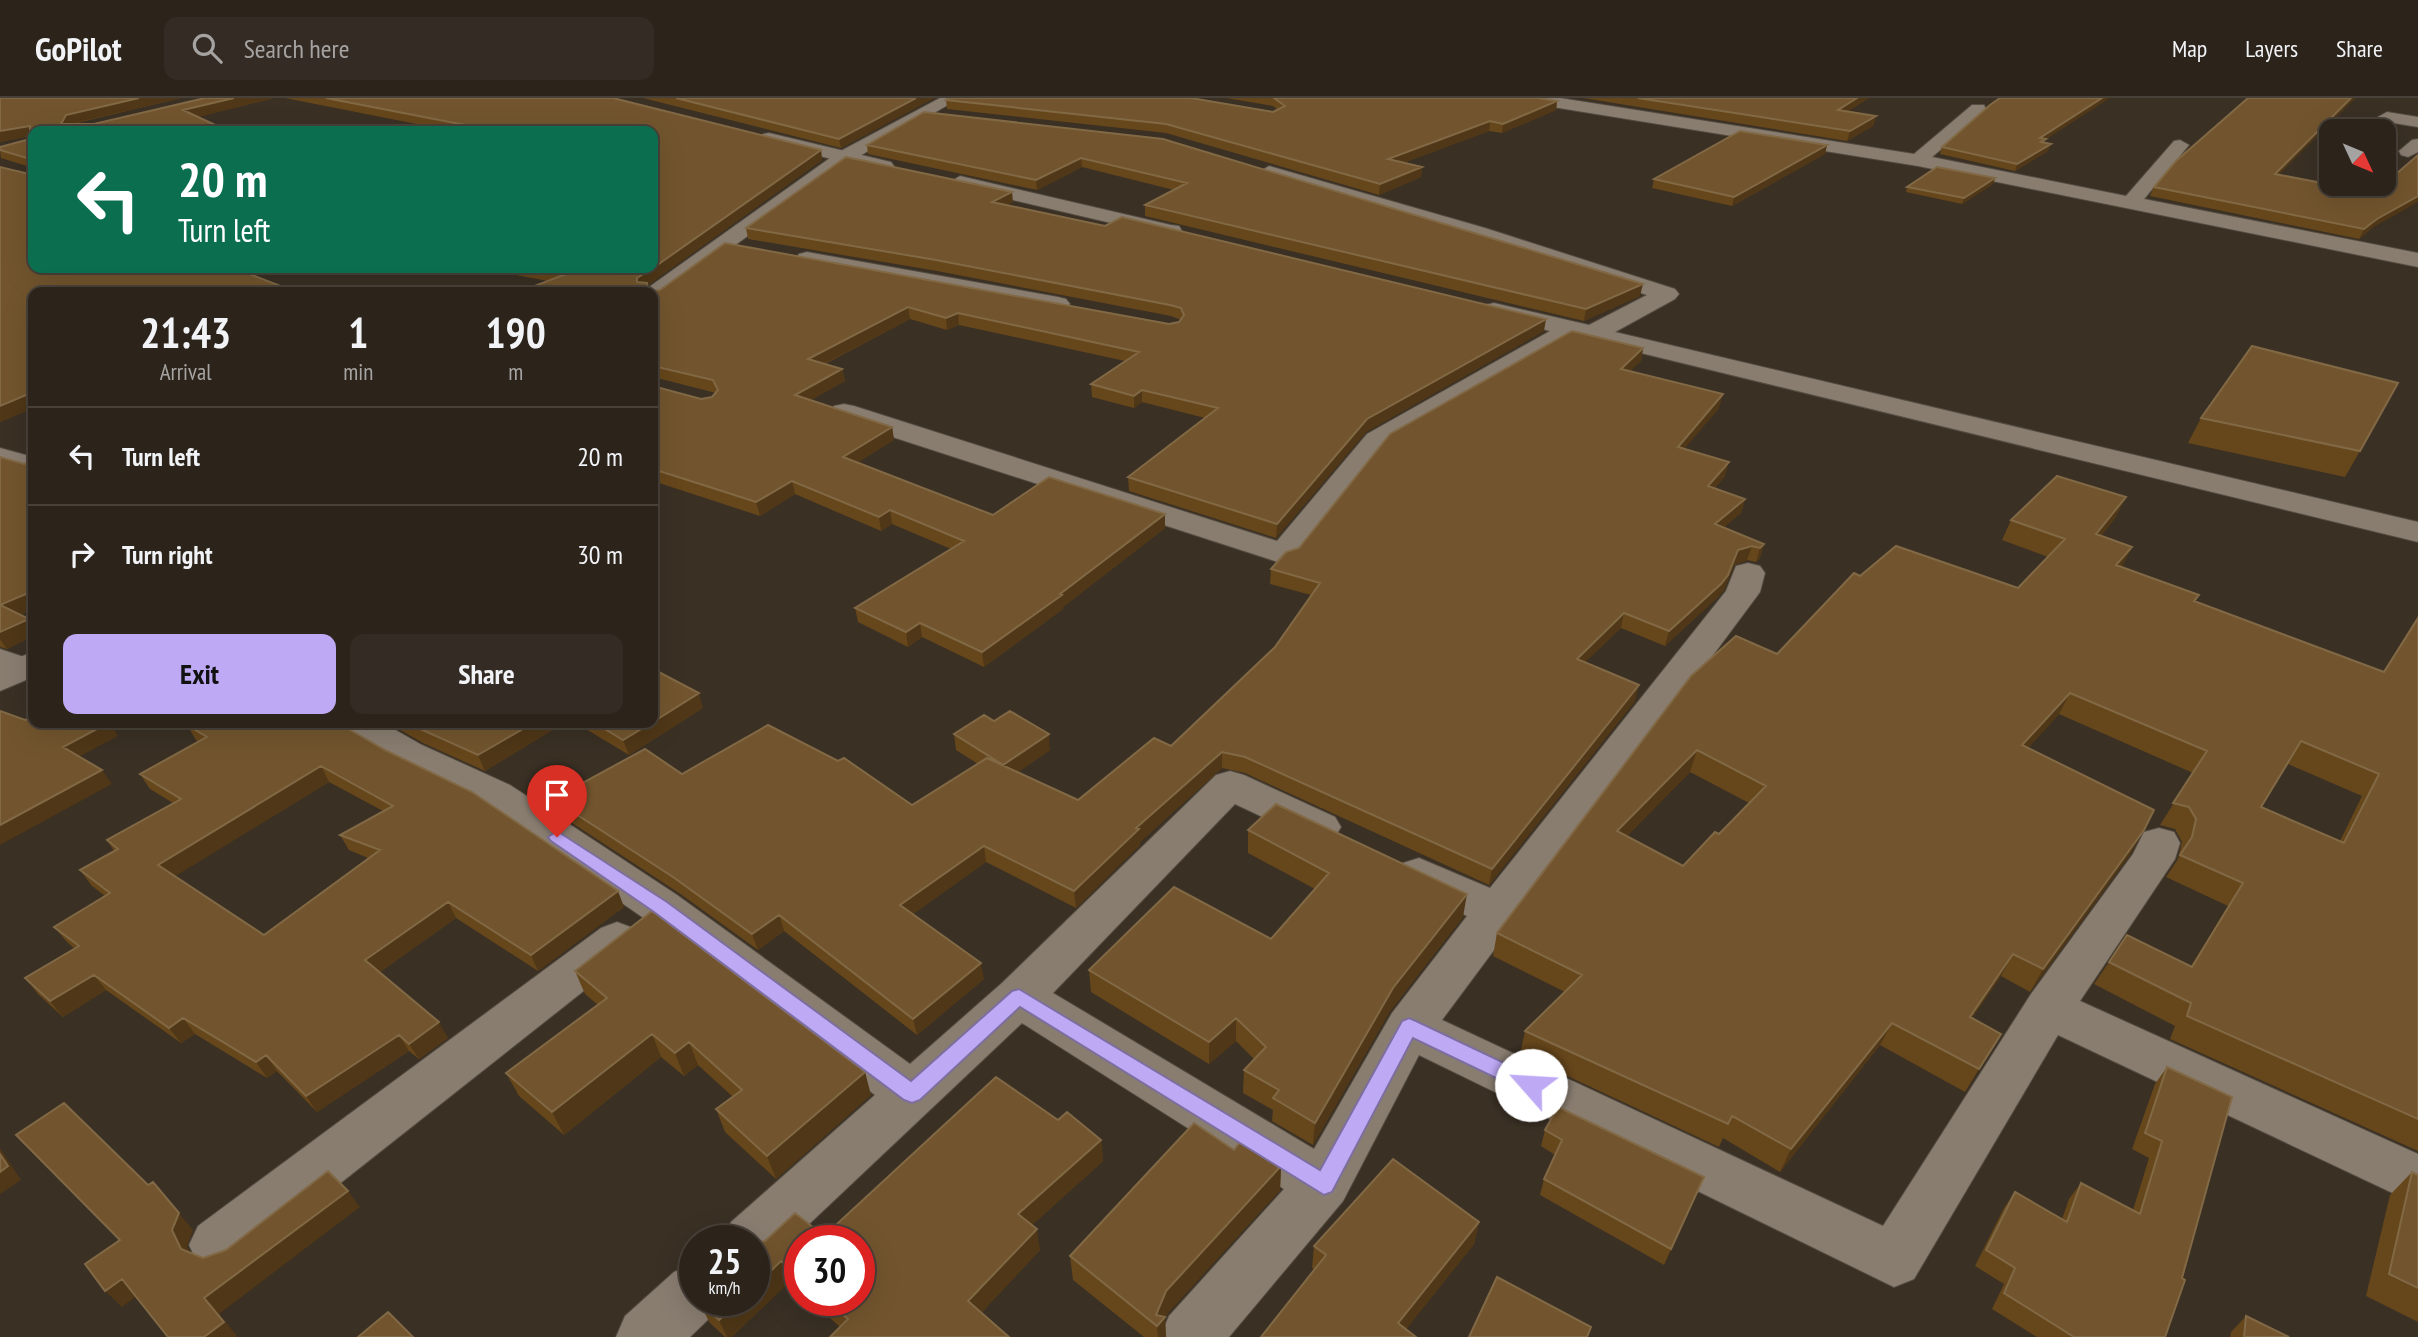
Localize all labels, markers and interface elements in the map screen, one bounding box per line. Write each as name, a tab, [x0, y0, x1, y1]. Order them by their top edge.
search box	[164, 17, 654, 80]
text: GoPilot	[35, 27, 122, 70]
icon: search	[188, 29, 226, 67]
text: Search here	[244, 32, 349, 65]
text: Map	[2172, 33, 2207, 64]
text: Layers	[2245, 33, 2298, 64]
text: Share	[2336, 33, 2383, 64]
north arrow	[2319, 119, 2396, 196]
map controls	[2319, 119, 2396, 196]
text: 20 m	[178, 147, 267, 211]
icon: left	[63, 154, 154, 245]
text: Turn left	[178, 209, 270, 251]
text: 21:43	[140, 305, 231, 360]
text: 1	[348, 305, 368, 360]
text: 190	[486, 305, 546, 360]
text: Arrival	[160, 357, 212, 386]
text: min	[343, 357, 373, 386]
text: m	[508, 357, 523, 386]
icon: left	[63, 437, 101, 475]
text: Turn left	[122, 440, 200, 473]
text: 20 m	[577, 440, 623, 473]
icon: right	[63, 535, 101, 573]
text: Turn right	[122, 538, 213, 571]
text: 30 m	[577, 538, 623, 571]
button: Exit	[63, 634, 336, 714]
button: Share	[350, 634, 623, 714]
pin	[527, 765, 587, 837]
icon: arrive	[538, 776, 576, 814]
position arrow	[1494, 1048, 1568, 1122]
speed limit sign: 30	[784, 1225, 875, 1316]
text: 25	[708, 1238, 741, 1284]
text: km/h	[709, 1276, 740, 1299]

